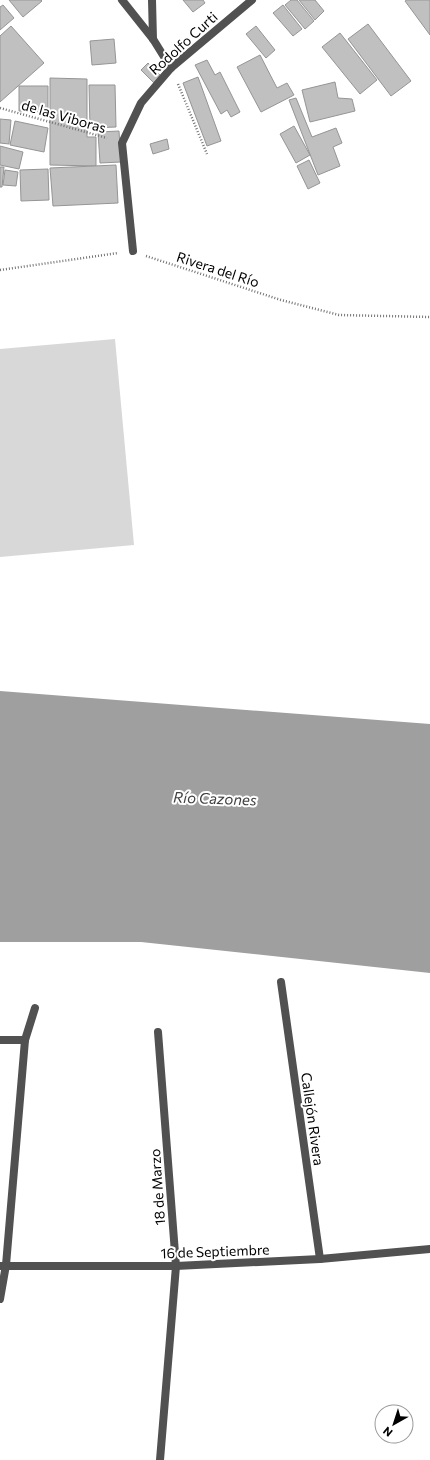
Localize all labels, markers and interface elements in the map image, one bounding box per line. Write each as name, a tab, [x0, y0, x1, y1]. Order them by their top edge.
street label: Rodolfo Curti	[145, 8, 221, 78]
street label: de las Viboras	[20, 96, 108, 136]
street label: Rivera del Río	[175, 248, 261, 290]
water label: Río Cazones	[173, 788, 257, 808]
street label: Callejón Rivera	[298, 1071, 328, 1167]
street label: 18 de Marzo	[146, 1148, 168, 1226]
street label: 16 de Septiembre	[160, 1241, 270, 1261]
north arrow	[374, 1404, 414, 1444]
text: N	[380, 1425, 395, 1440]

